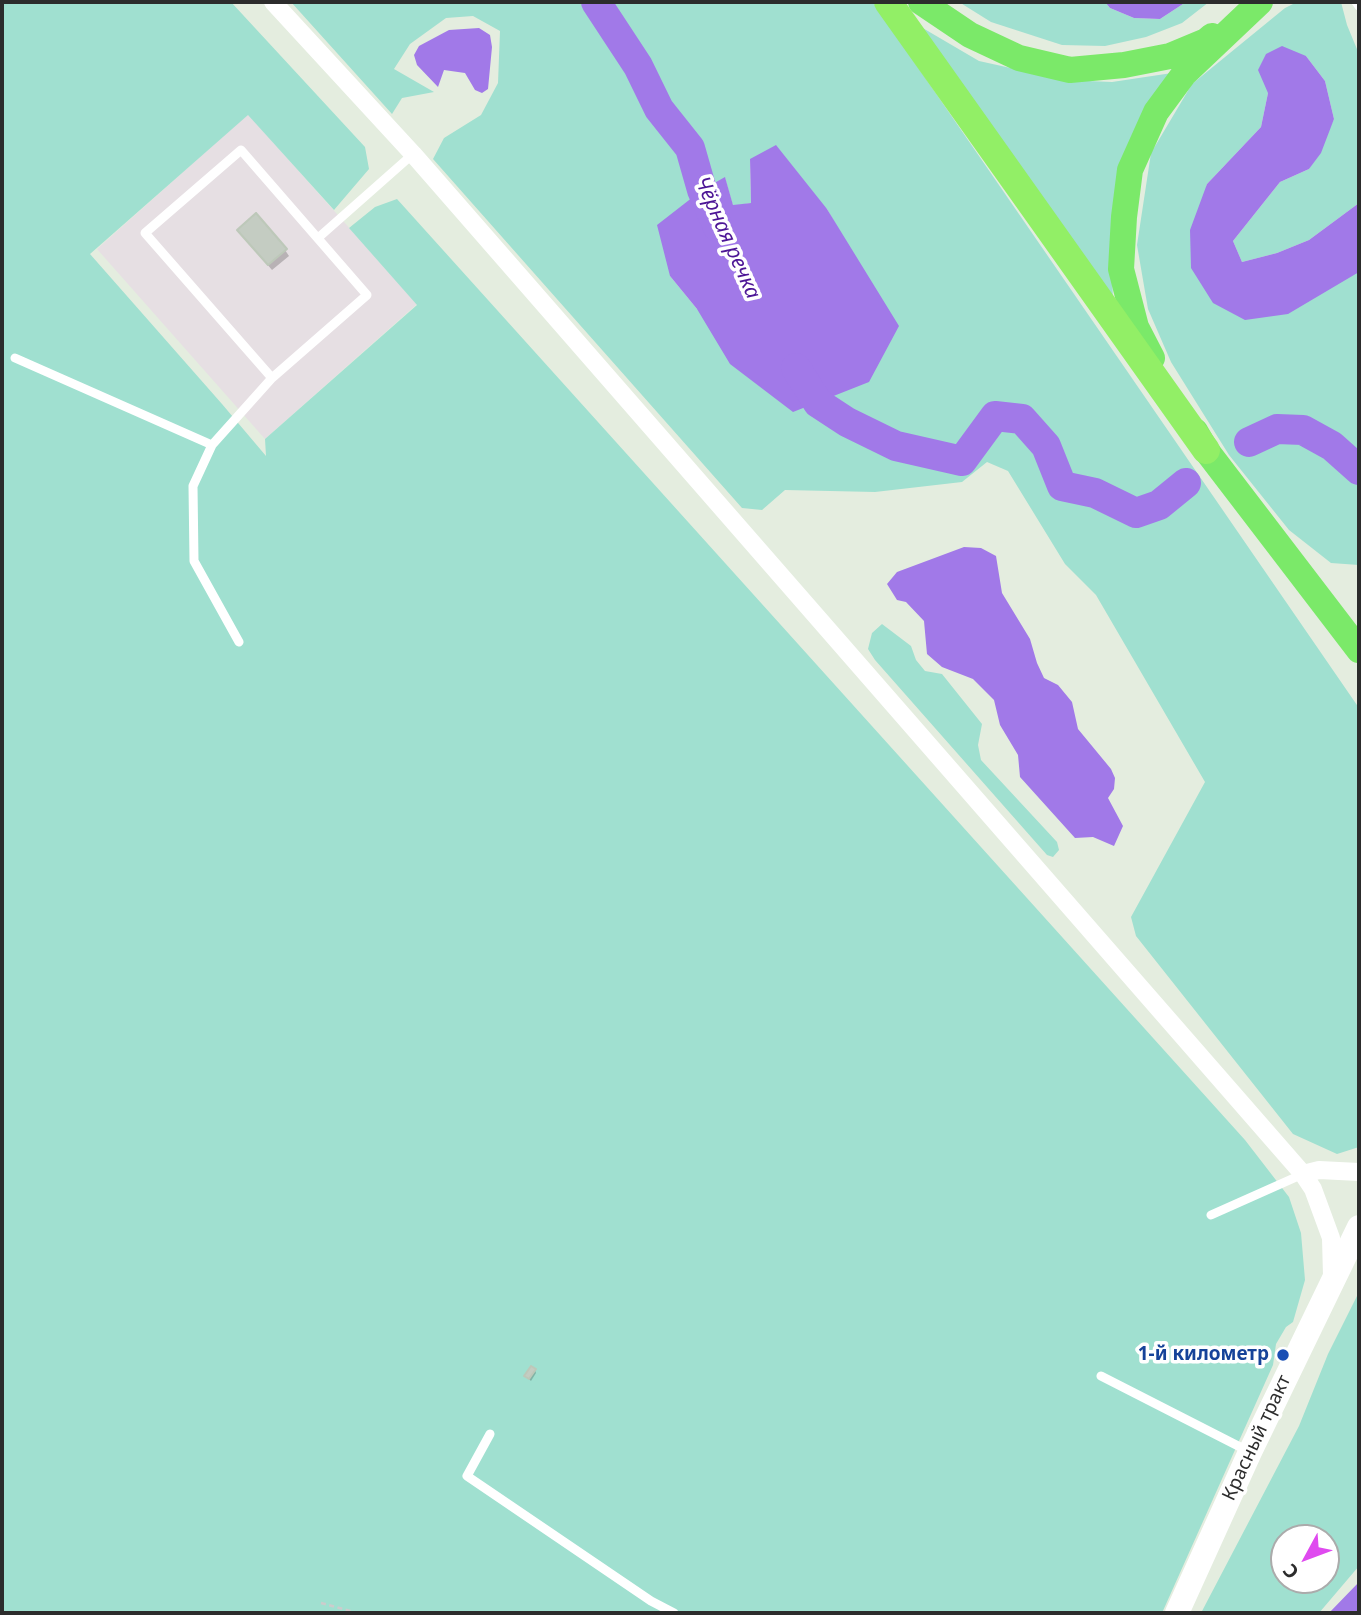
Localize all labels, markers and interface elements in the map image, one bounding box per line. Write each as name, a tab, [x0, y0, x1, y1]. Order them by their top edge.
water label: Чёрная речка	[689, 173, 765, 303]
place label: 1-й километр	[1138, 1344, 1269, 1366]
marker: 1-й километр	[1275, 1347, 1291, 1363]
street label: Красный тракт	[1218, 1372, 1296, 1504]
north arrow	[1270, 1524, 1340, 1594]
text: С	[1277, 1558, 1305, 1585]

